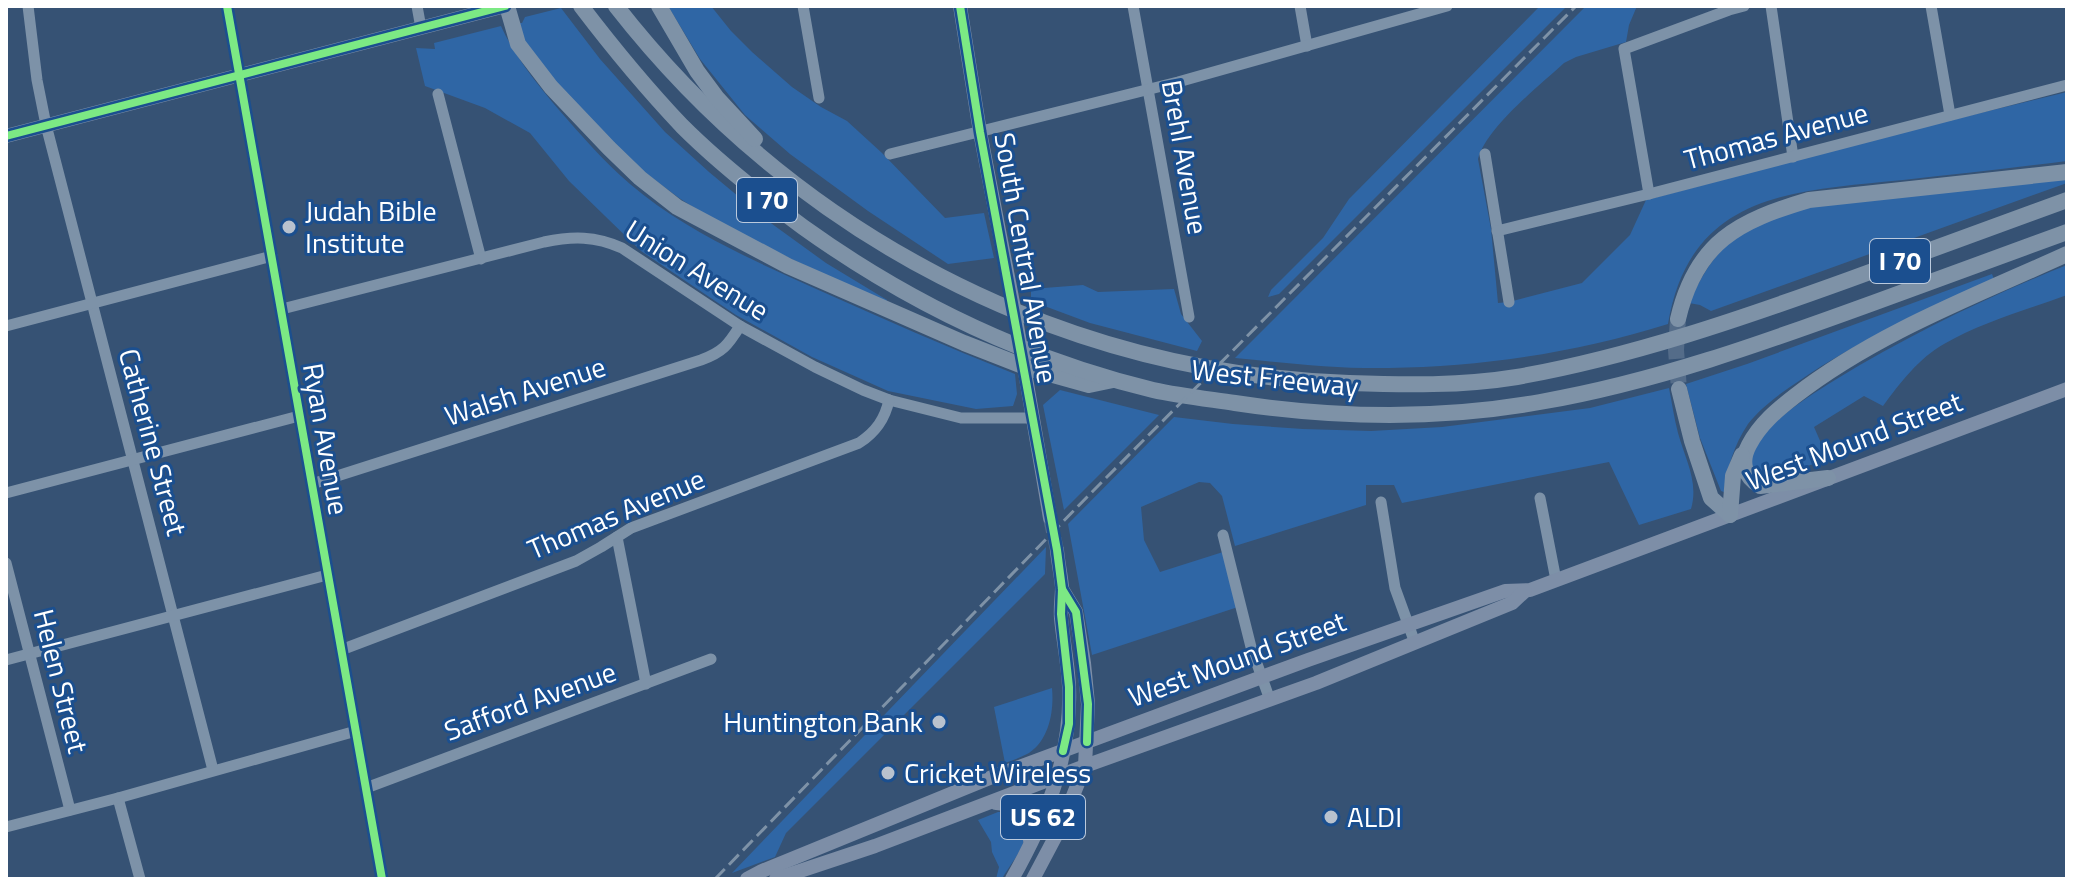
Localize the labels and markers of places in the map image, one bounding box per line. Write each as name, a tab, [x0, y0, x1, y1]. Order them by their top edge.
place label: Judah Bible Institute	[305, 189, 437, 264]
marker: Judah Bible Institute	[280, 218, 298, 236]
place label: Huntington Bank	[723, 700, 923, 743]
marker: Huntington Bank	[930, 713, 948, 731]
place label: Cricket Wireless	[904, 751, 1091, 794]
marker: Cricket Wireless	[879, 764, 897, 782]
place label: ALDI	[1347, 795, 1402, 838]
marker: ALDI	[1322, 808, 1340, 826]

